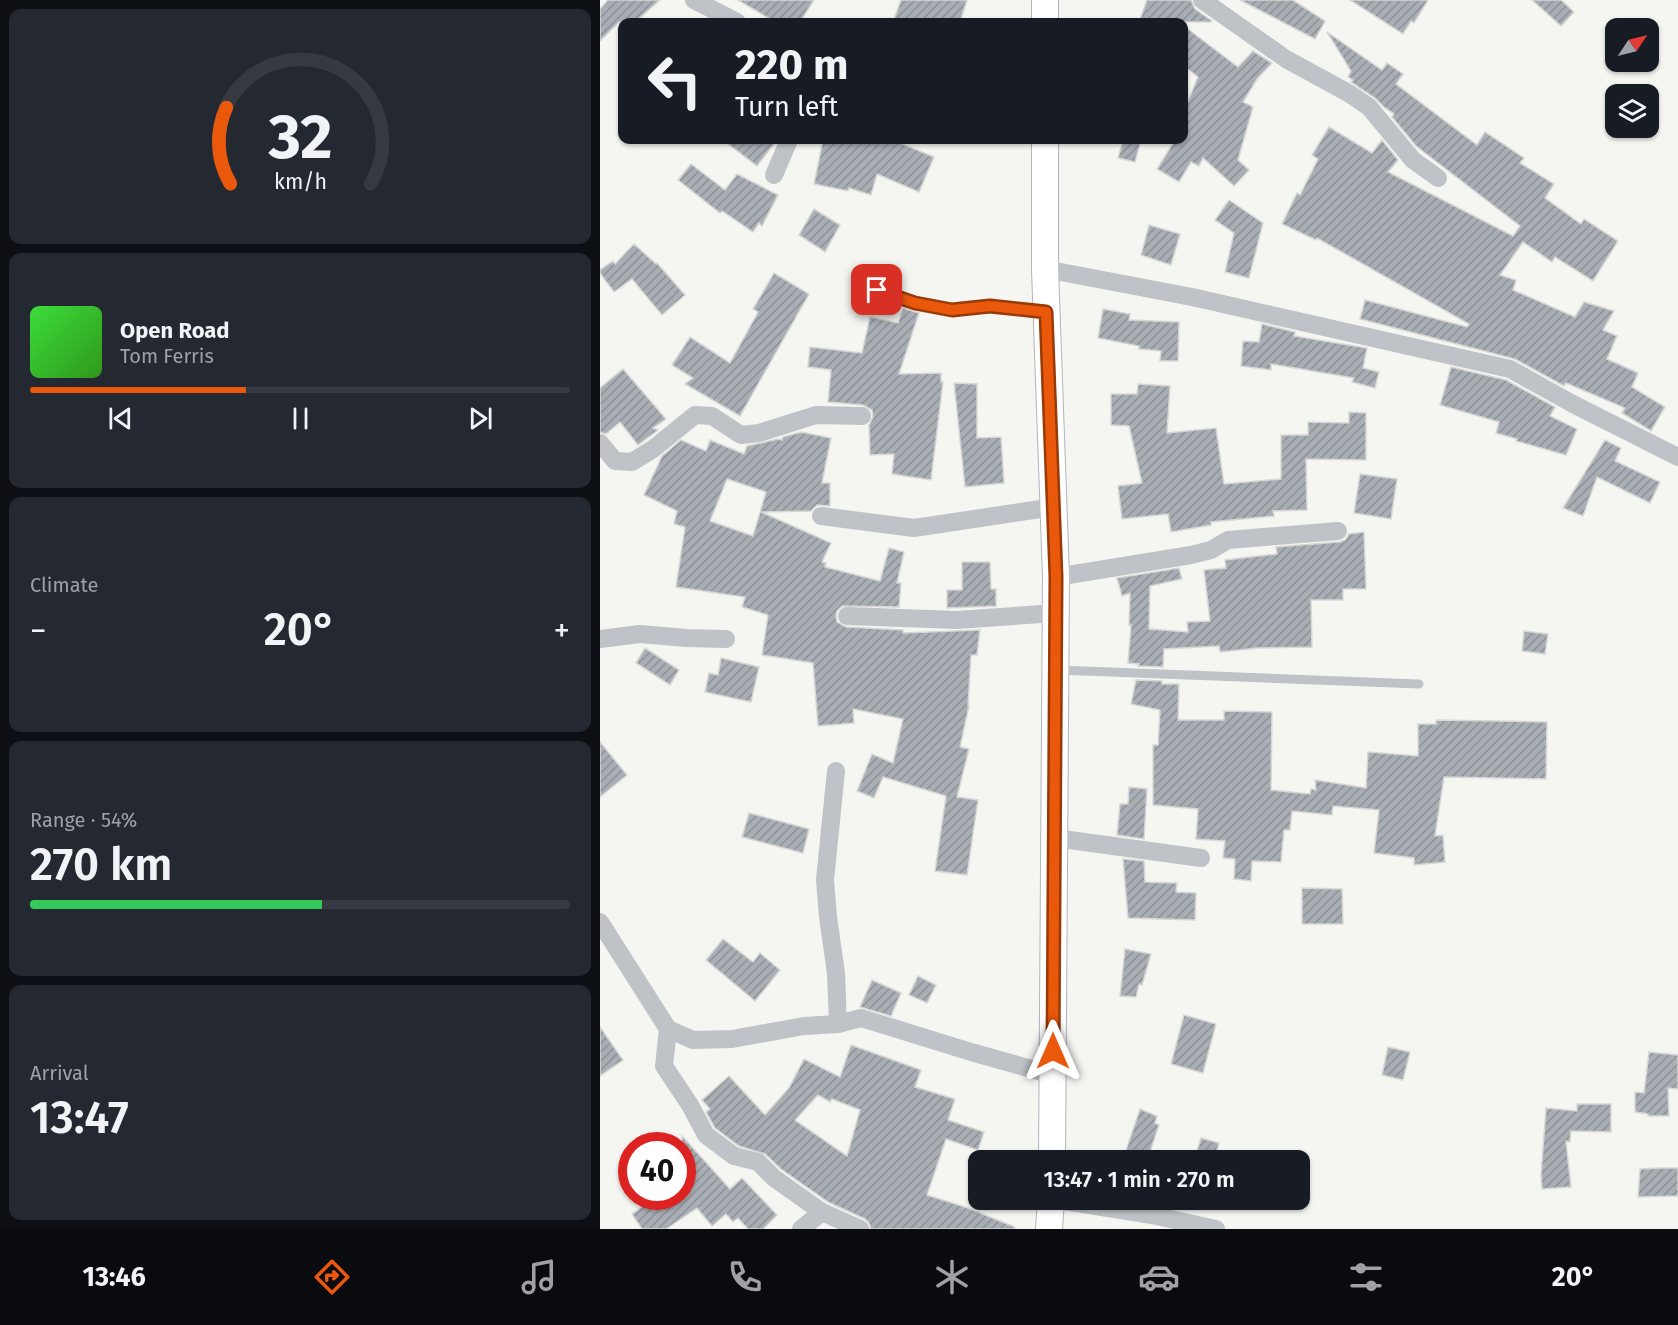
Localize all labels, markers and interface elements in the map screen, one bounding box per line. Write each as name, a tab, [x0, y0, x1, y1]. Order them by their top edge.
north arrow	[1605, 18, 1659, 72]
map controls	[1605, 18, 1659, 138]
text: 220 m	[735, 40, 848, 90]
icon: left	[636, 42, 714, 120]
button: layers	[1605, 84, 1659, 138]
text: Turn left	[735, 91, 838, 123]
text: 32	[267, 100, 332, 175]
text: km/h	[273, 169, 327, 195]
pin	[851, 264, 902, 315]
icon: arrive	[860, 273, 893, 306]
text: Open Road	[120, 317, 230, 344]
text: Tom Ferris	[120, 344, 214, 368]
icon: previous	[104, 402, 137, 435]
icon: pause	[284, 402, 317, 435]
icon: next	[464, 402, 497, 435]
text: Climate	[30, 573, 98, 597]
text: 20°	[264, 603, 336, 657]
text: −	[30, 611, 47, 651]
text: +	[554, 611, 570, 651]
text: Range · 54%	[30, 808, 137, 832]
text: 270 km	[30, 838, 172, 892]
position arrow	[1021, 1019, 1085, 1083]
text: Arrival	[30, 1061, 89, 1085]
text: 13:47	[30, 1091, 129, 1145]
speed limit sign: 40	[618, 1132, 696, 1210]
text: 13:47 · 1 min · 270 m	[1043, 1166, 1235, 1193]
icon: directions	[311, 1256, 353, 1298]
icon: music	[518, 1256, 560, 1298]
icon: phone	[724, 1256, 766, 1298]
icon: climate	[931, 1256, 973, 1298]
icon: car	[1138, 1256, 1180, 1298]
icon: filters	[1345, 1256, 1387, 1298]
text: 13:46	[82, 1261, 146, 1293]
text: 20°	[1552, 1261, 1596, 1293]

